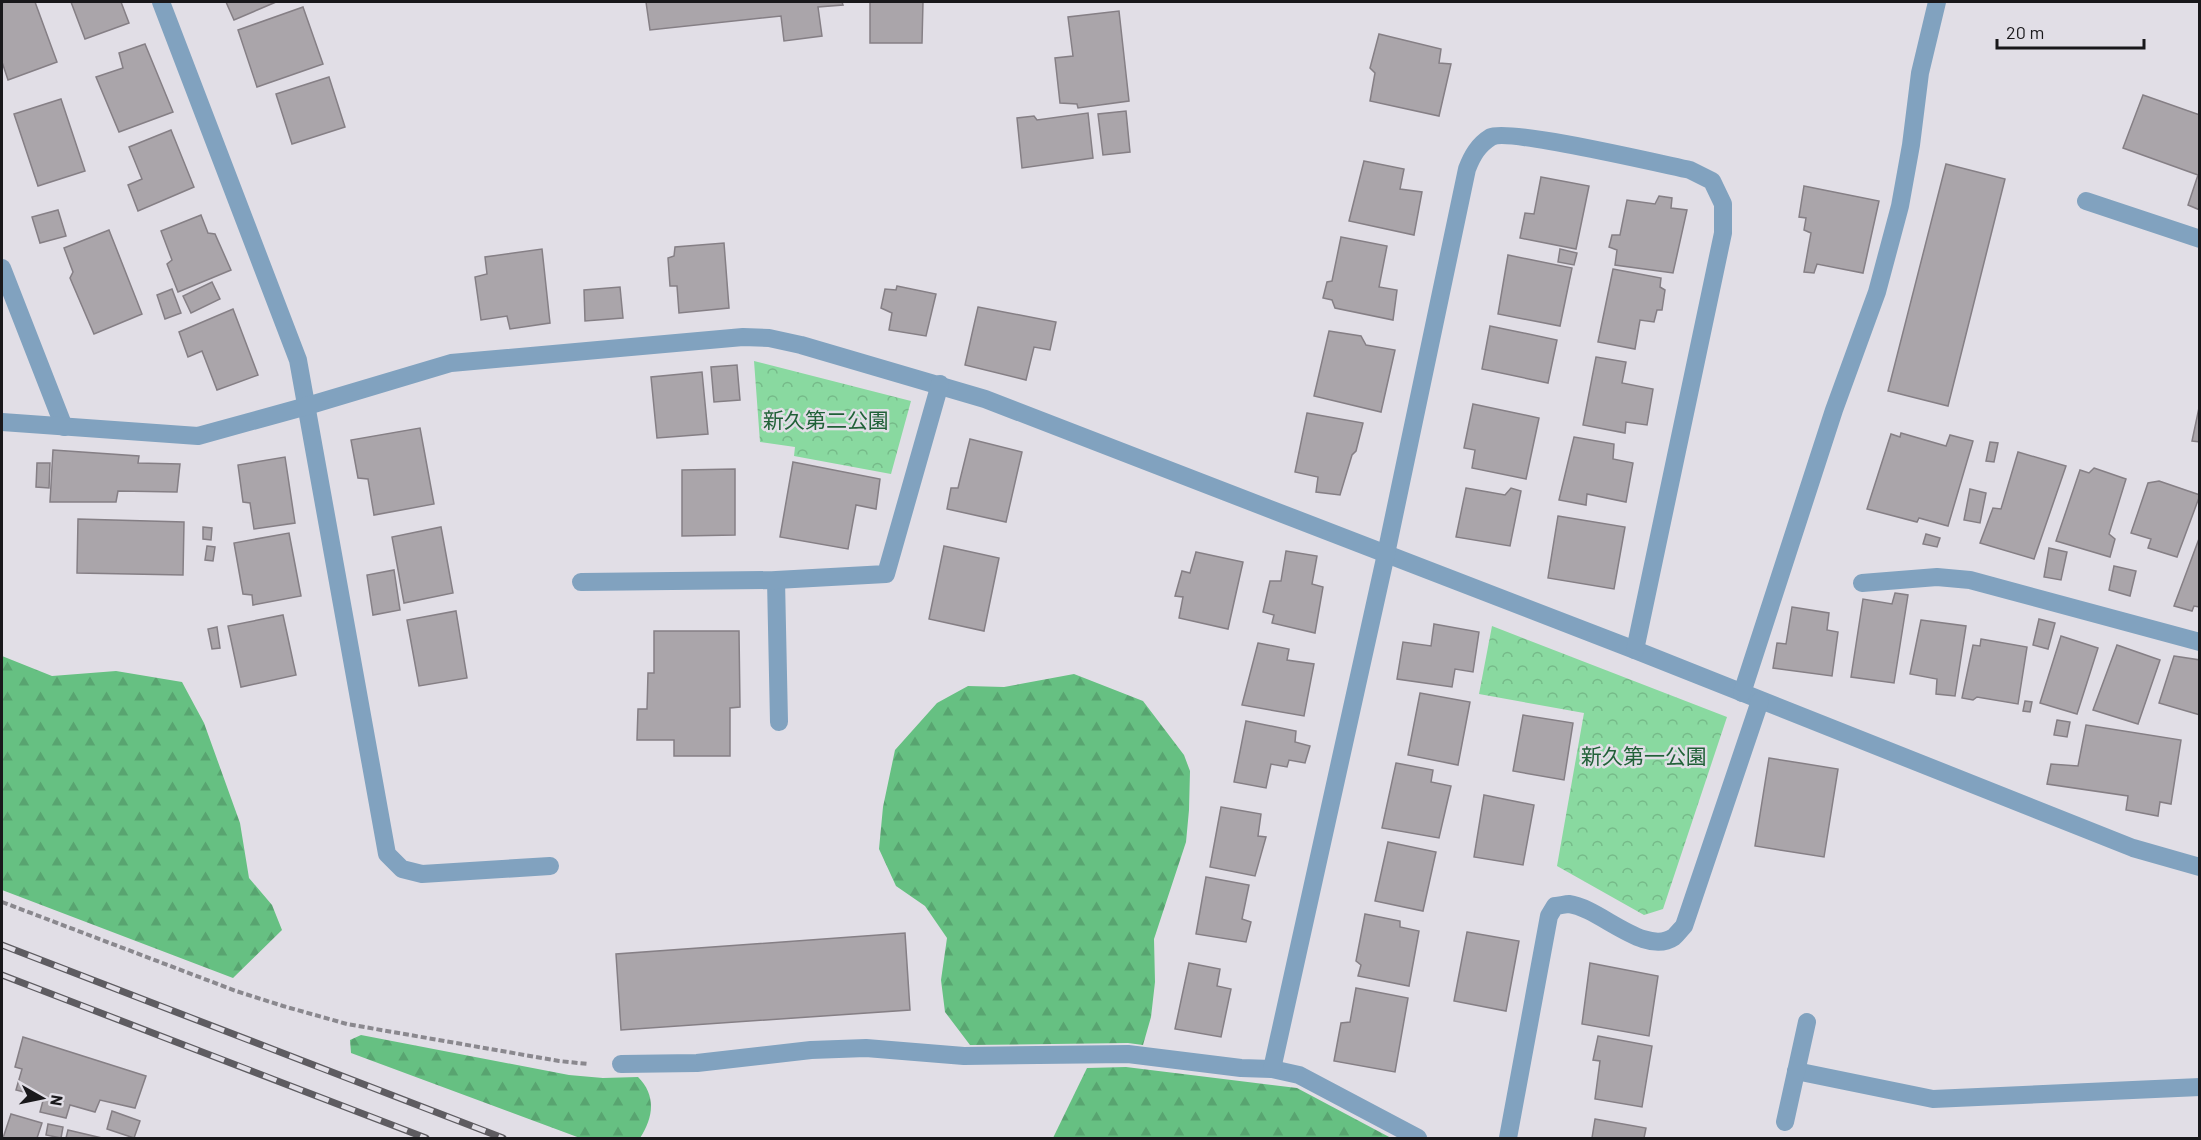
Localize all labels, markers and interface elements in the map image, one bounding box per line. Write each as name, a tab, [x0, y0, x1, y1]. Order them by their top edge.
scale bar	[1997, 12, 2144, 50]
text: 20 m	[2006, 21, 2044, 43]
park label: 新久第二公園	[763, 407, 889, 432]
park label: 新久第一公園	[1581, 743, 1707, 768]
north arrow	[12, 1068, 72, 1128]
text: N	[47, 1094, 68, 1107]

